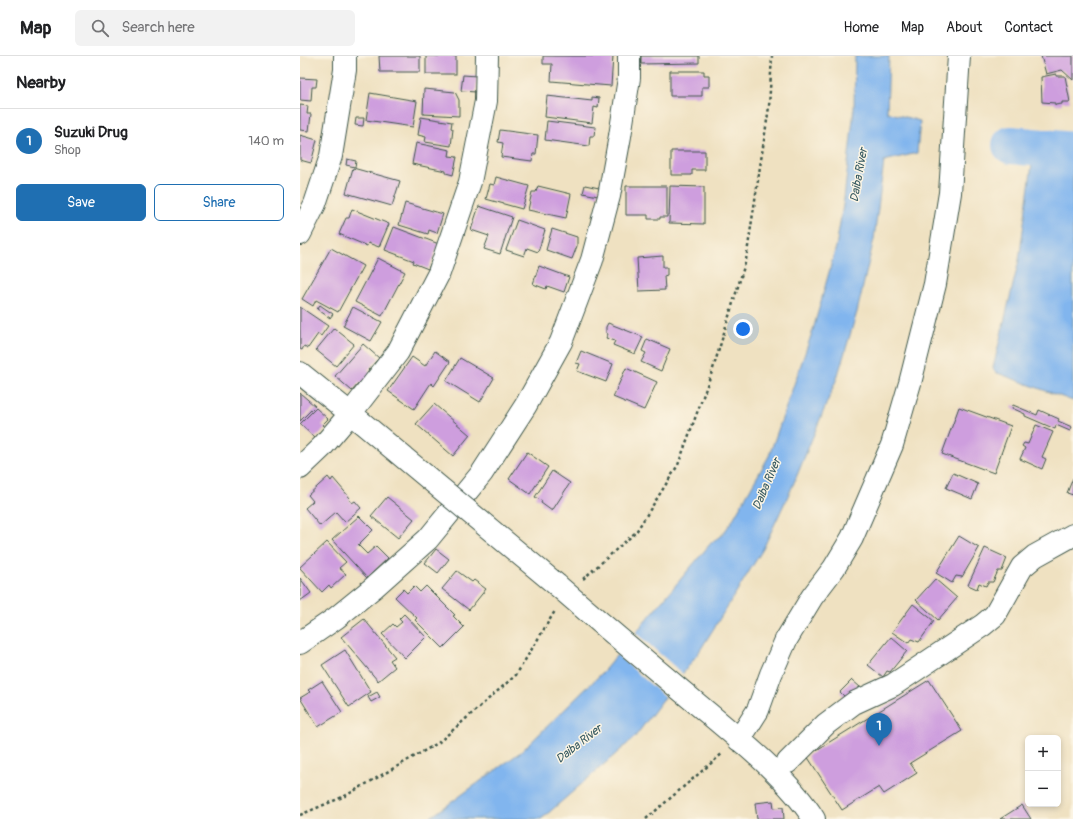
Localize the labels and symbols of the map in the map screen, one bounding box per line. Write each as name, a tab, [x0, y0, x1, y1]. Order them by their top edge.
water label: Daiba River	[847, 145, 871, 203]
your location	[733, 319, 753, 339]
water label: Daiba River	[749, 454, 785, 512]
pin: 1	[866, 713, 892, 746]
water label: Daiba River	[553, 720, 606, 767]

